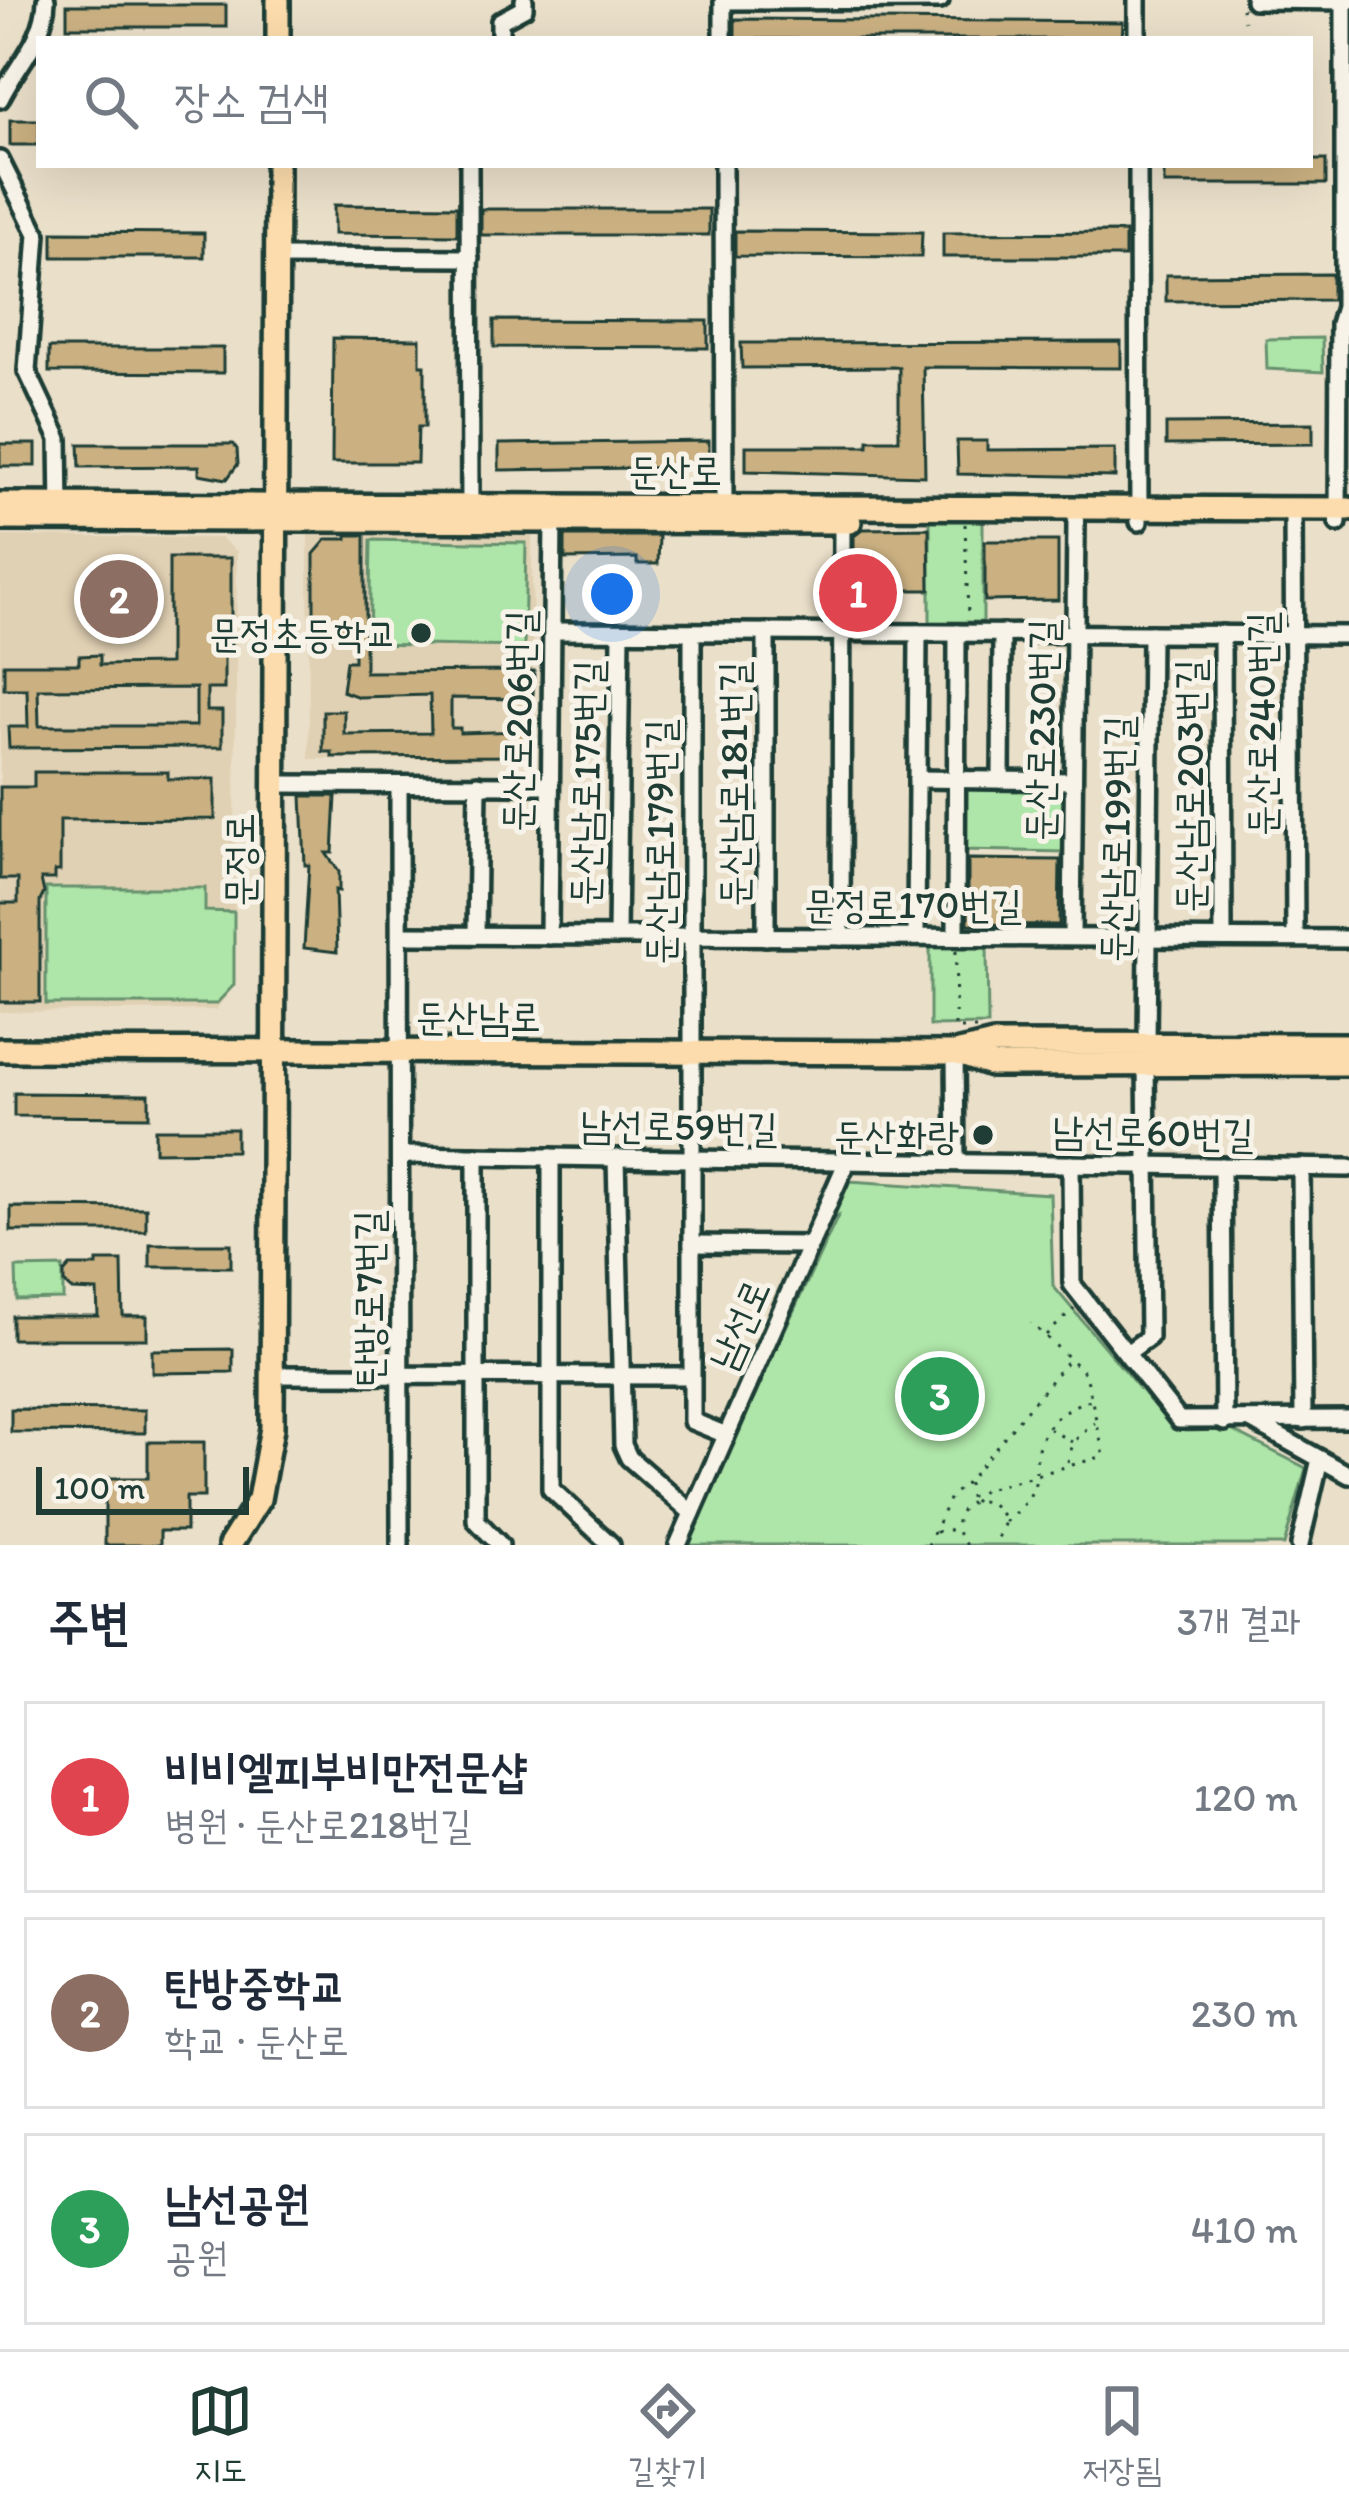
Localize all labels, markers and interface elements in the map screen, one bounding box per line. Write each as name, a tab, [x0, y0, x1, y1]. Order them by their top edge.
search box	[36, 36, 1313, 168]
icon: search	[78, 69, 144, 135]
text: 장소 검색	[174, 73, 329, 127]
street label: 둔산로	[628, 447, 722, 494]
pin: 1	[819, 548, 897, 638]
pin: 2	[80, 554, 158, 644]
your location	[582, 564, 642, 624]
place label: 문정초등학교	[209, 610, 397, 657]
street label: 둔산로206번길	[493, 610, 543, 832]
street label: 둔산로240번길	[1238, 612, 1285, 836]
street label: 둔산로230번길	[1016, 618, 1066, 842]
marker: 문정초등학교	[408, 620, 434, 646]
street label: 둔산남로175번길	[560, 659, 612, 907]
street label: 둔산남로203번길	[1166, 659, 1213, 913]
street label: 둔산남로181번길	[710, 661, 757, 907]
street label: 둔산남로199번길	[1090, 715, 1142, 963]
street label: 둔산남로179번길	[636, 719, 683, 965]
street label: 문정로	[216, 813, 263, 907]
street label: 문정로170번길	[804, 881, 1022, 928]
street label: 둔산남로	[415, 993, 541, 1040]
street label: 남선로59번길	[580, 1101, 778, 1151]
street label: 남선로60번길	[1052, 1107, 1254, 1157]
place label: 둔산화랑	[833, 1112, 960, 1159]
marker: 둔산화랑	[970, 1122, 996, 1148]
street label: 탄방로7번길	[345, 1210, 392, 1386]
street label: 남선로	[698, 1271, 780, 1377]
pin: 3	[901, 1351, 979, 1441]
scale bar	[36, 1461, 249, 1514]
text: 100 m	[54, 1468, 145, 1507]
text: 주변	[48, 1591, 130, 1652]
text: 3개 결과	[1177, 1598, 1301, 1645]
text: 비비엘피부비만전문샵	[165, 1743, 527, 1797]
text: 1	[81, 1774, 99, 1821]
text: 120 m	[1194, 1774, 1298, 1821]
text: 병원 · 둔산로218번길	[165, 1801, 472, 1848]
text: 탄방중학교	[165, 1959, 346, 2013]
text: 2	[80, 1990, 100, 2037]
text: 230 m	[1191, 1990, 1298, 2037]
text: 학교 · 둔산로	[165, 2017, 349, 2064]
text: 남선공원	[165, 2175, 310, 2229]
text: 3	[79, 2206, 101, 2253]
text: 410 m	[1191, 2206, 1298, 2253]
text: 공원	[165, 2233, 228, 2280]
tab: 지도	[187, 2378, 253, 2492]
tab: 길찾기	[628, 2378, 707, 2492]
tab: 저장됨	[1082, 2378, 1162, 2492]

